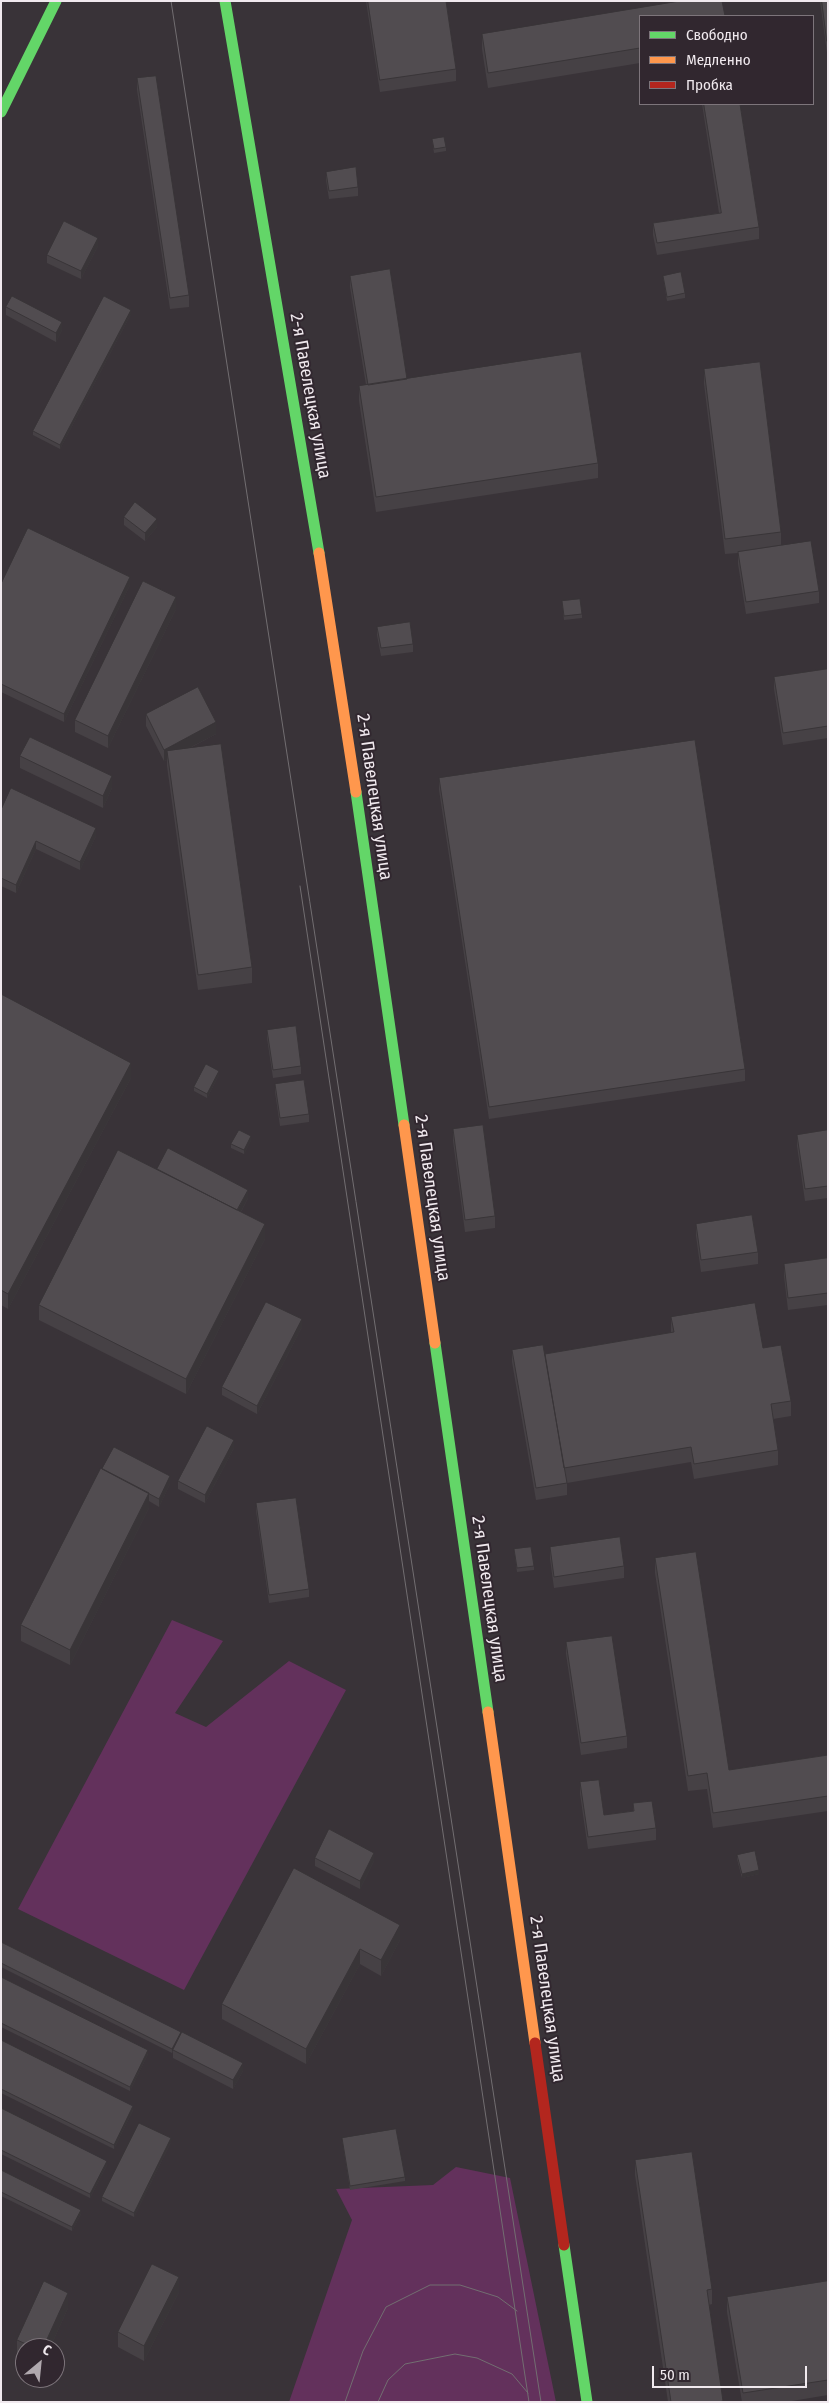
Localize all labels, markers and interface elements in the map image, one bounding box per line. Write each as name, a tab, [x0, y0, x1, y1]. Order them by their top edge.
legend	[639, 15, 814, 105]
text: Свободно	[686, 26, 748, 44]
text: Медленно	[686, 51, 751, 69]
text: Пробка	[686, 76, 733, 94]
street label: 2-я Павелецкая улица	[285, 312, 335, 480]
street label: 2-я Павелецкая улица	[352, 712, 396, 882]
street label: 2-я Павелецкая улица	[410, 1113, 454, 1283]
street label: 2-я Павелецкая улица	[467, 1514, 511, 1684]
street label: 2-я Павелецкая улица	[525, 1914, 569, 2084]
north arrow	[15, 2338, 65, 2388]
text: С	[40, 2341, 54, 2359]
scale bar	[654, 2356, 809, 2388]
text: 50 m	[660, 2366, 690, 2384]

